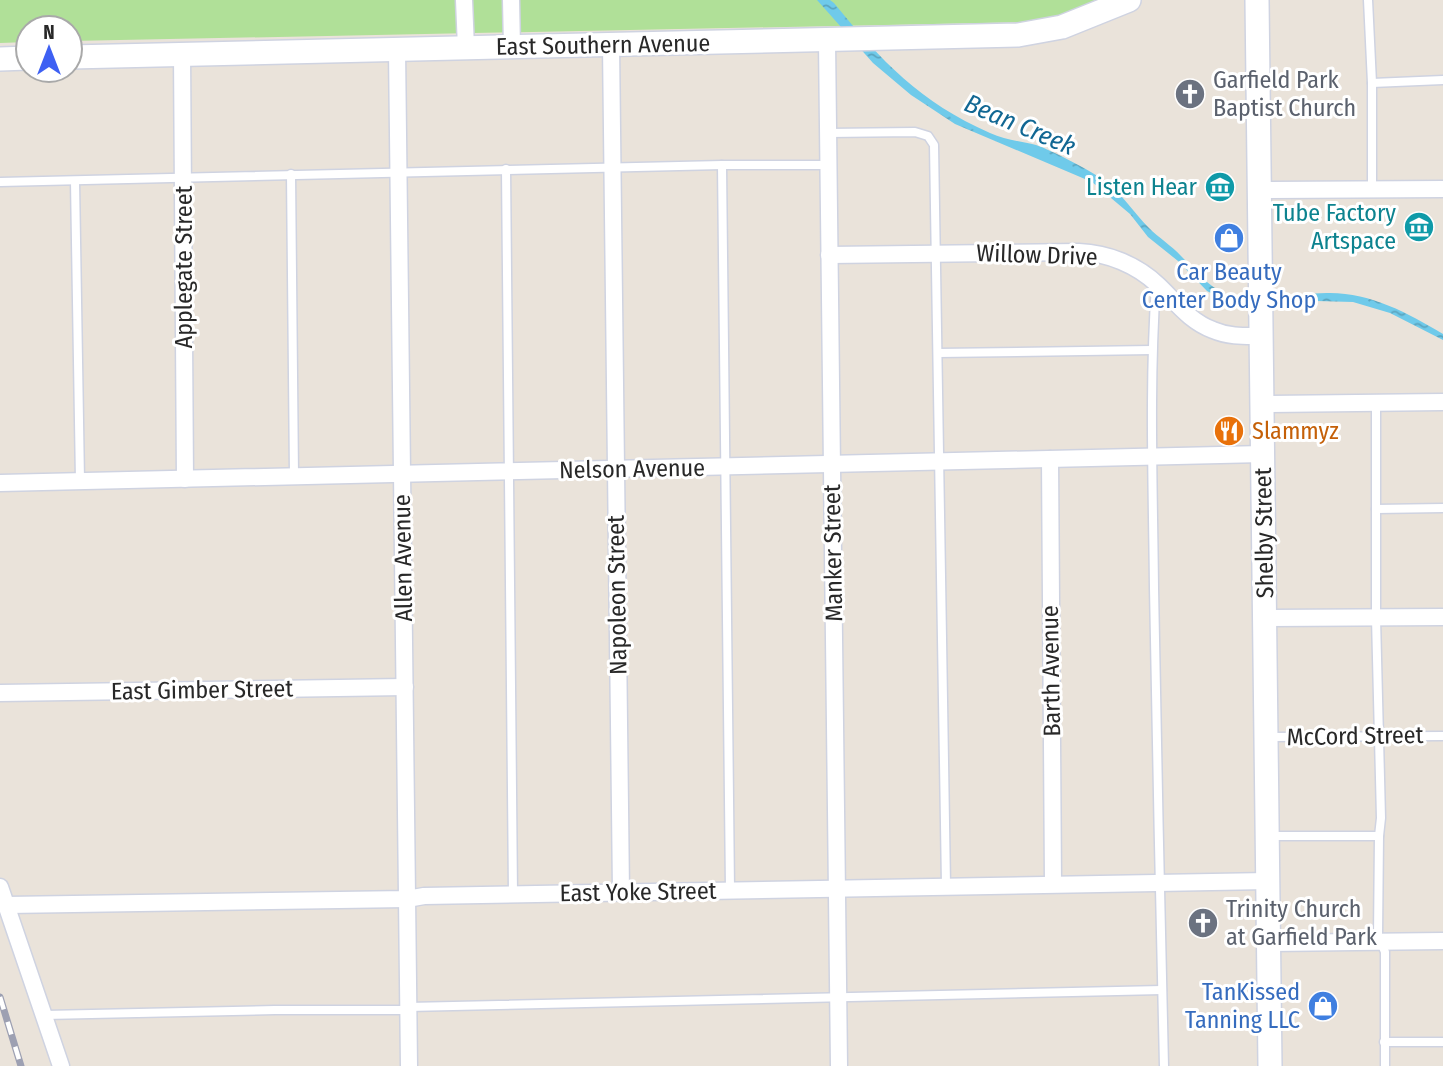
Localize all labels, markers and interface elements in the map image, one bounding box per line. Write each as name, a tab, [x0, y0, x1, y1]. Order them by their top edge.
north arrow	[14, 14, 84, 84]
text: N	[43, 21, 55, 44]
street label: East Southern Avenue	[496, 29, 710, 61]
place label: Garfield Park Baptist Church	[1213, 66, 1356, 122]
church icon: Garfield Park Baptist Church	[1173, 77, 1207, 111]
water label: Bean Creek	[960, 88, 1080, 162]
museum icon: Listen Hear	[1203, 170, 1237, 204]
place label: Listen Hear	[1086, 173, 1198, 201]
street label: Applegate Street	[170, 185, 198, 348]
place label: Tube Factory Artspace	[1273, 199, 1396, 255]
museum icon: Tube Factory Artspace	[1402, 210, 1436, 244]
shop icon: Car Beauty Center Body Shop	[1212, 221, 1246, 255]
street label: Willow Drive	[976, 239, 1098, 271]
place label: Car Beauty Center Body Shop	[1142, 258, 1316, 314]
restaurant icon: Slammyz	[1212, 414, 1246, 448]
place label: Slammyz	[1252, 417, 1339, 445]
street label: Nelson Avenue	[559, 454, 705, 484]
street label: Shelby Street	[1249, 467, 1279, 599]
street label: Manker Street	[818, 484, 848, 622]
street label: Allen Avenue	[388, 494, 418, 622]
street label: Napoleon Street	[602, 515, 632, 675]
street label: Barth Avenue	[1036, 605, 1066, 737]
street label: East Gimber Street	[111, 674, 293, 706]
street label: McCord Street	[1286, 721, 1424, 751]
street label: East Yoke Street	[559, 877, 717, 907]
place label: Trinity Church at Garfield Park	[1226, 895, 1378, 951]
church icon: Trinity Church at Garfield Park	[1186, 906, 1220, 940]
place label: TanKissed Tanning LLC	[1185, 978, 1300, 1034]
shop icon: TanKissed Tanning LLC	[1306, 989, 1340, 1023]

